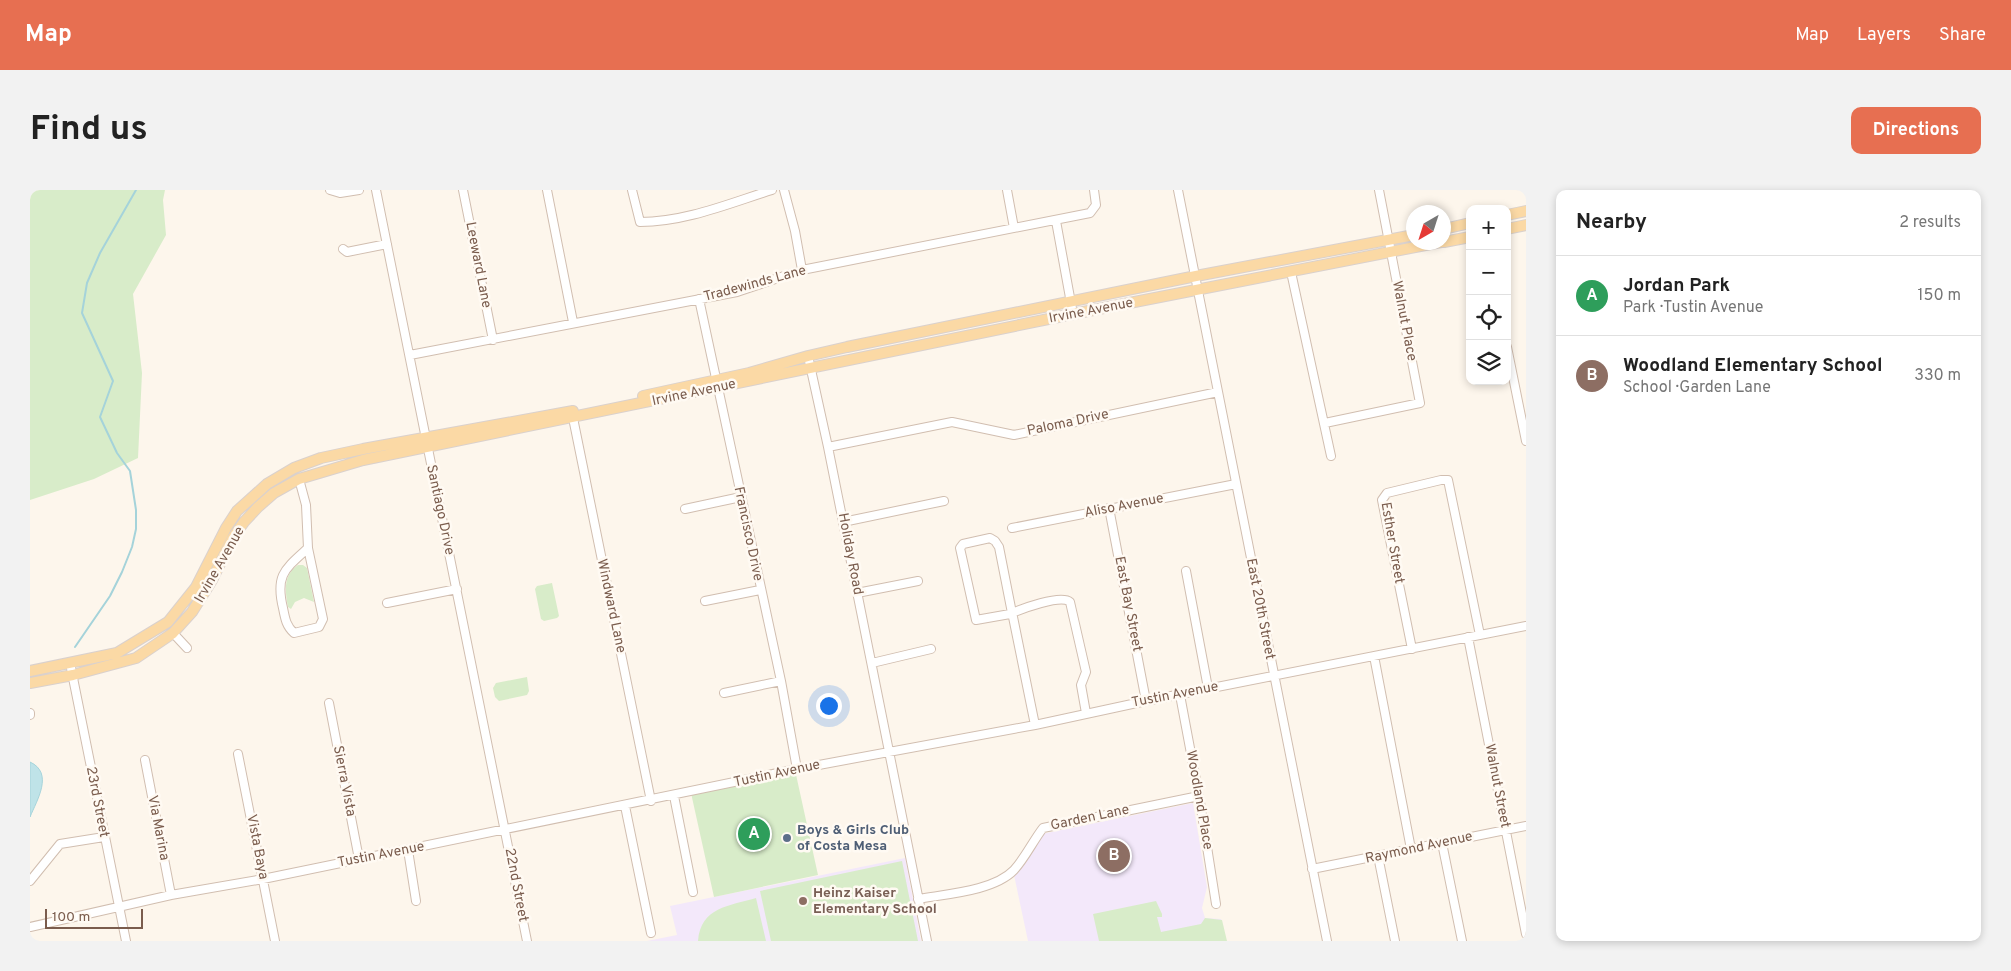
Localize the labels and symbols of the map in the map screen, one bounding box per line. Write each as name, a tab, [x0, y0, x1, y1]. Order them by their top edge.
north arrow	[1406, 205, 1451, 250]
street label: Leeward Lane	[461, 220, 495, 310]
street label: Tradewinds Lane	[702, 262, 808, 306]
street label: Walnut Place	[1388, 279, 1420, 363]
street label: Irvine Avenue	[1047, 295, 1135, 327]
street label: Irvine Avenue	[650, 376, 738, 410]
street label: Paloma Drive	[1026, 406, 1110, 440]
street label: Santiago Drive	[422, 463, 458, 557]
street label: Francisco Drive	[730, 485, 766, 583]
street label: Aliso Avenue	[1083, 490, 1165, 522]
street label: Esther Street	[1376, 501, 1408, 585]
street label: Holiday Road	[834, 512, 866, 596]
street label: Irvine Avenue	[191, 524, 249, 606]
street label: East Bay Street	[1110, 555, 1146, 653]
street label: Windward Lane	[593, 557, 629, 655]
street label: East 20th Street	[1242, 557, 1278, 661]
street label: Tustin Avenue	[1130, 678, 1220, 712]
your location	[816, 693, 842, 719]
street label: Walnut Street	[1481, 742, 1513, 830]
street label: Sierra Vista	[329, 744, 359, 818]
street label: Woodland Place	[1182, 749, 1216, 851]
street label: Tustin Avenue	[732, 757, 822, 791]
street label: 23rd Street	[82, 765, 112, 839]
street label: Via Marina	[143, 794, 173, 862]
street label: Garden Lane	[1049, 801, 1131, 835]
street label: Vista Baya	[242, 813, 272, 881]
pin: A	[738, 815, 770, 853]
place label: Boys & Girls Club of Costa Mesa	[797, 822, 909, 855]
street label: Raymond Avenue	[1364, 828, 1474, 868]
marker: Boys & Girls Club of Costa Mesa	[781, 832, 793, 844]
pin: B	[1098, 837, 1130, 875]
street label: Tustin Avenue	[336, 838, 426, 872]
street label: 22nd Street	[501, 847, 531, 923]
place label: Heinz Kaiser Elementary School	[813, 885, 937, 918]
marker: Heinz Kaiser Elementary School	[797, 895, 809, 907]
scale bar	[45, 906, 142, 929]

